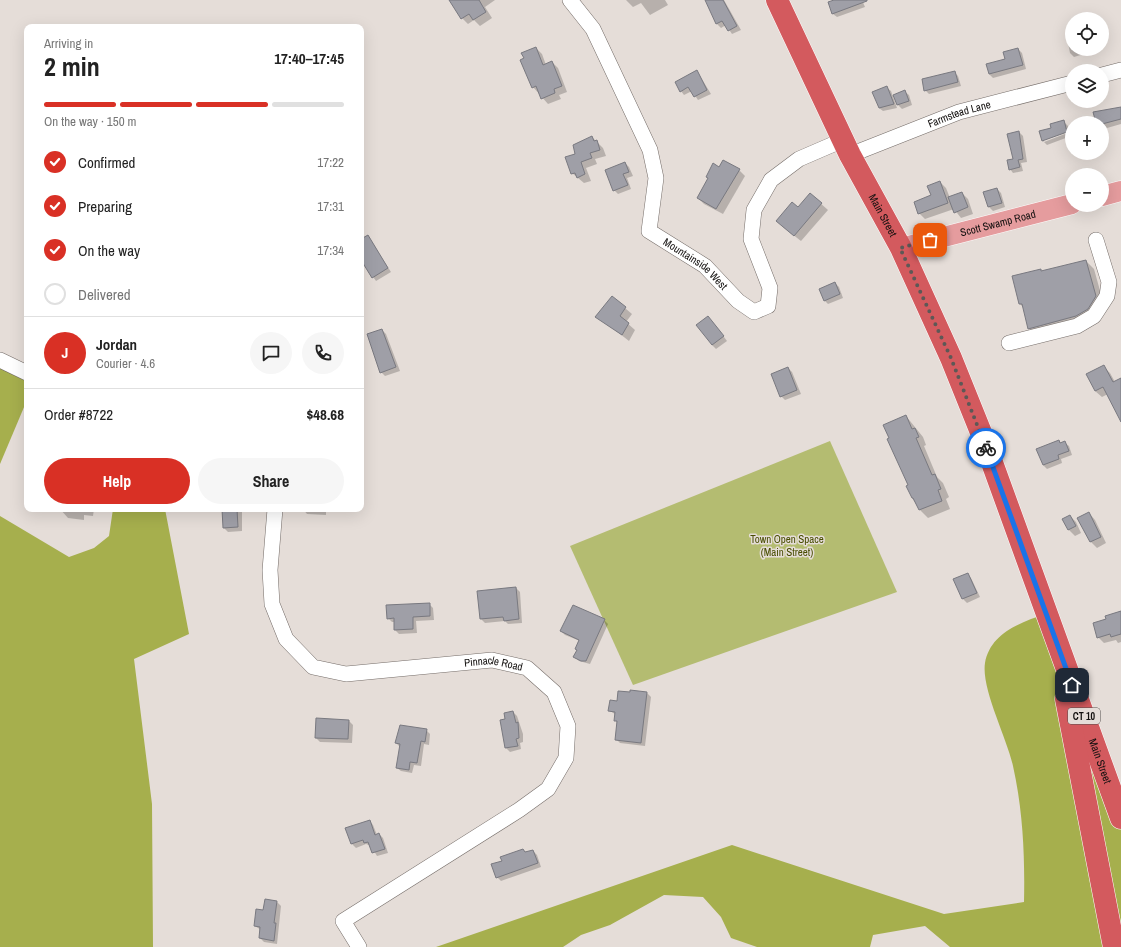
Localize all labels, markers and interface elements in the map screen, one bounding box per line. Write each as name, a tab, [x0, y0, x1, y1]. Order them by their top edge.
map controls	[1065, 12, 1109, 212]
button: locate	[1065, 12, 1109, 56]
text: Arriving in	[44, 35, 93, 52]
text: 17:40–17:45	[274, 48, 344, 69]
text: 2 min	[44, 49, 100, 84]
button: layers	[1065, 64, 1109, 108]
street label: Farmstead Lane	[926, 97, 992, 131]
text: On the way · 150 m	[44, 113, 136, 130]
button: +	[1065, 116, 1109, 160]
icon: check	[44, 151, 66, 173]
text: Confirmed	[78, 152, 135, 173]
text: 17:22	[317, 154, 344, 171]
button: −	[1065, 168, 1109, 212]
street label: Main Street	[866, 191, 901, 239]
icon: check	[44, 195, 66, 217]
text: Preparing	[78, 196, 132, 217]
text: 17:31	[317, 198, 344, 215]
street label: Scott Swamp Road	[959, 207, 1037, 240]
pin	[913, 223, 947, 257]
icon: bag	[919, 229, 941, 251]
street label: Mountainside West	[661, 235, 731, 293]
icon: check	[44, 239, 66, 261]
text: On the way	[78, 240, 140, 261]
text: 17:34	[317, 242, 344, 259]
text: Delivered	[78, 284, 131, 305]
button: chat	[250, 332, 292, 374]
button: phone	[302, 332, 344, 374]
text: Jordan	[96, 334, 137, 355]
text: J	[62, 342, 68, 363]
text: Courier · 4.6	[96, 355, 155, 372]
text: Order #8722	[44, 404, 113, 425]
text: $48.68	[306, 404, 344, 425]
courier	[966, 428, 1006, 468]
icon: bike	[975, 437, 997, 459]
button: Help	[44, 458, 190, 504]
button: Share	[198, 458, 344, 504]
park label: Town Open Space (Main Street)	[750, 532, 824, 559]
street label: Pinnacle Road	[464, 653, 524, 674]
pin	[1055, 668, 1089, 702]
icon: home	[1061, 674, 1083, 696]
road number: CT 10	[1068, 708, 1100, 724]
street label: Main Street	[1086, 737, 1115, 786]

